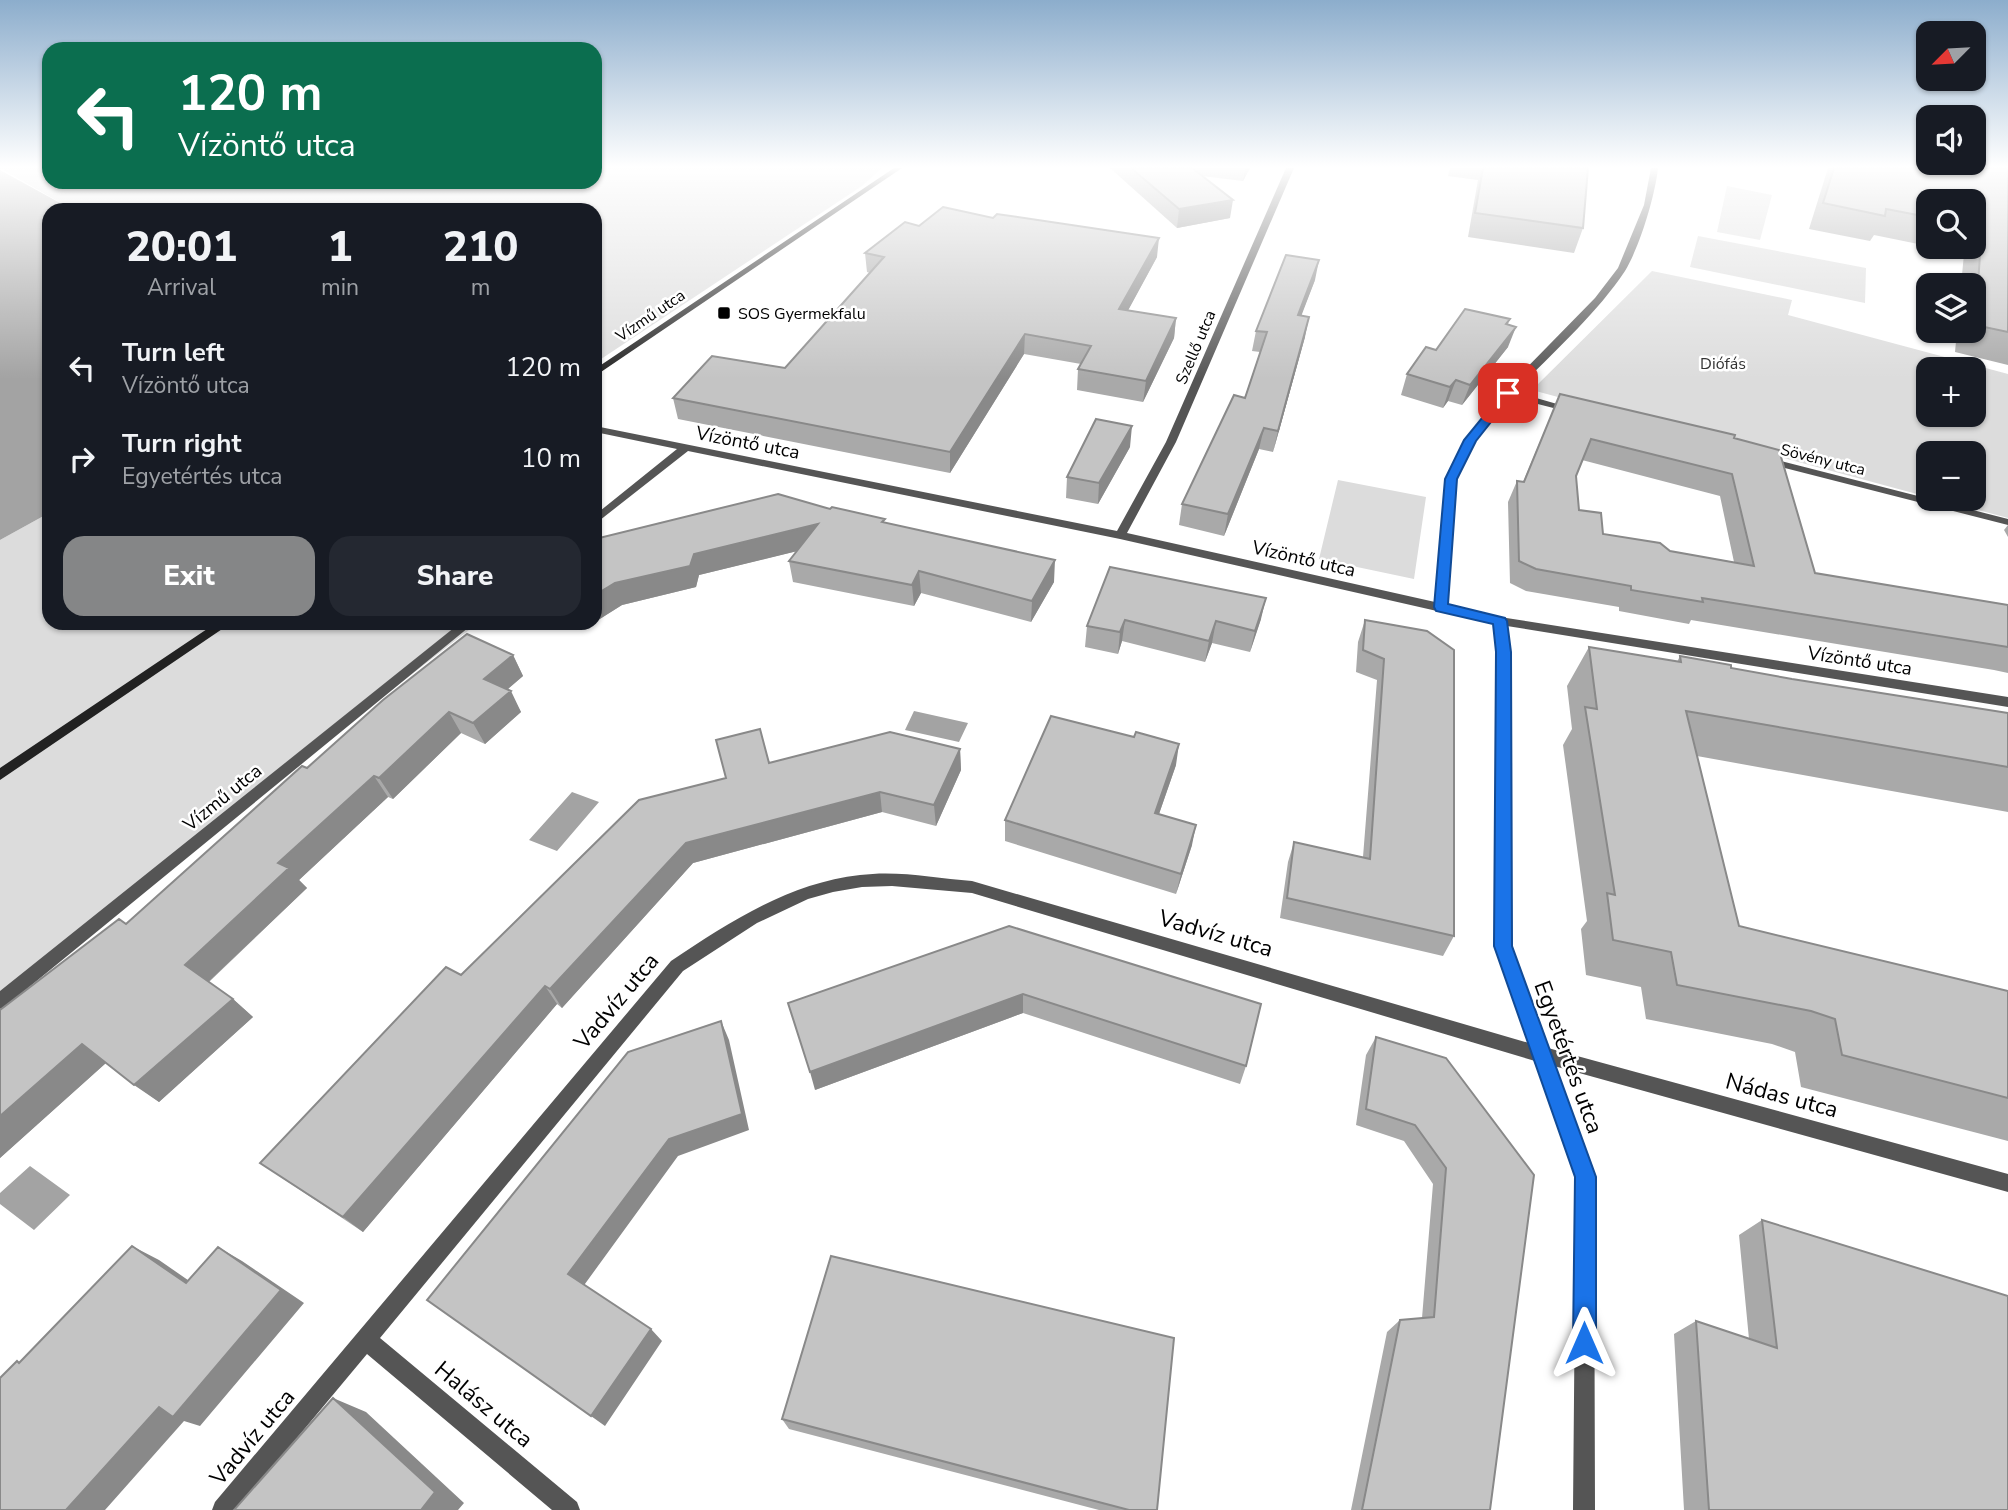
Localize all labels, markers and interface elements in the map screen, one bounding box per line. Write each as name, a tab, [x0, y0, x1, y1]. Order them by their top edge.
north arrow	[1916, 21, 1986, 91]
map controls	[1916, 21, 1986, 511]
text: 120 m	[178, 60, 322, 127]
icon: left	[63, 70, 154, 161]
button: sound	[1916, 105, 1986, 175]
text: Vízöntő utca	[178, 124, 356, 167]
button: search	[1916, 189, 1986, 259]
text: 20:01	[126, 219, 237, 276]
text: 1	[327, 219, 353, 276]
text: 210	[443, 219, 518, 276]
text: Arrival	[147, 272, 216, 303]
text: min	[321, 272, 359, 303]
text: m	[471, 272, 490, 303]
button: layers	[1916, 273, 1986, 343]
street label: Vízmű utca	[611, 285, 690, 348]
place label: SOS Gyermekfalu	[738, 303, 866, 325]
marker: SOS Gyermekfalu	[716, 305, 732, 321]
street label: Szellő utca	[1170, 307, 1221, 388]
text: Turn left	[122, 335, 225, 370]
icon: left	[63, 349, 101, 387]
text: 120 m	[505, 350, 581, 385]
park label: Diófás	[1700, 353, 1746, 375]
button: +	[1916, 357, 1986, 427]
pin	[1478, 363, 1538, 423]
text: Vízöntő utca	[122, 370, 250, 401]
icon: arrive	[1489, 374, 1527, 412]
street label: Vízöntő utca	[693, 420, 802, 466]
text: Turn right	[122, 426, 241, 461]
street label: Sövény utca	[1778, 439, 1868, 481]
icon: right	[63, 440, 101, 478]
text: 10 m	[521, 441, 581, 476]
button: −	[1916, 441, 1986, 511]
text: Egyetértés utca	[122, 461, 282, 492]
street label: Vízöntő utca	[1248, 534, 1358, 584]
button: Exit	[63, 536, 315, 616]
button: Share	[329, 536, 581, 616]
street label: Vízöntő utca	[1805, 640, 1914, 682]
street label: Vízmű utca	[177, 758, 267, 838]
street label: Vadvíz utca	[1154, 902, 1277, 965]
street label: Vadvíz utca	[566, 946, 666, 1057]
street label: Egyetértés utca	[1527, 976, 1611, 1138]
street label: Nádas utca	[1722, 1066, 1842, 1125]
position arrow	[1547, 1306, 1621, 1380]
street label: Halász utca	[428, 1354, 540, 1455]
street label: Vadvíz utca	[202, 1382, 302, 1493]

